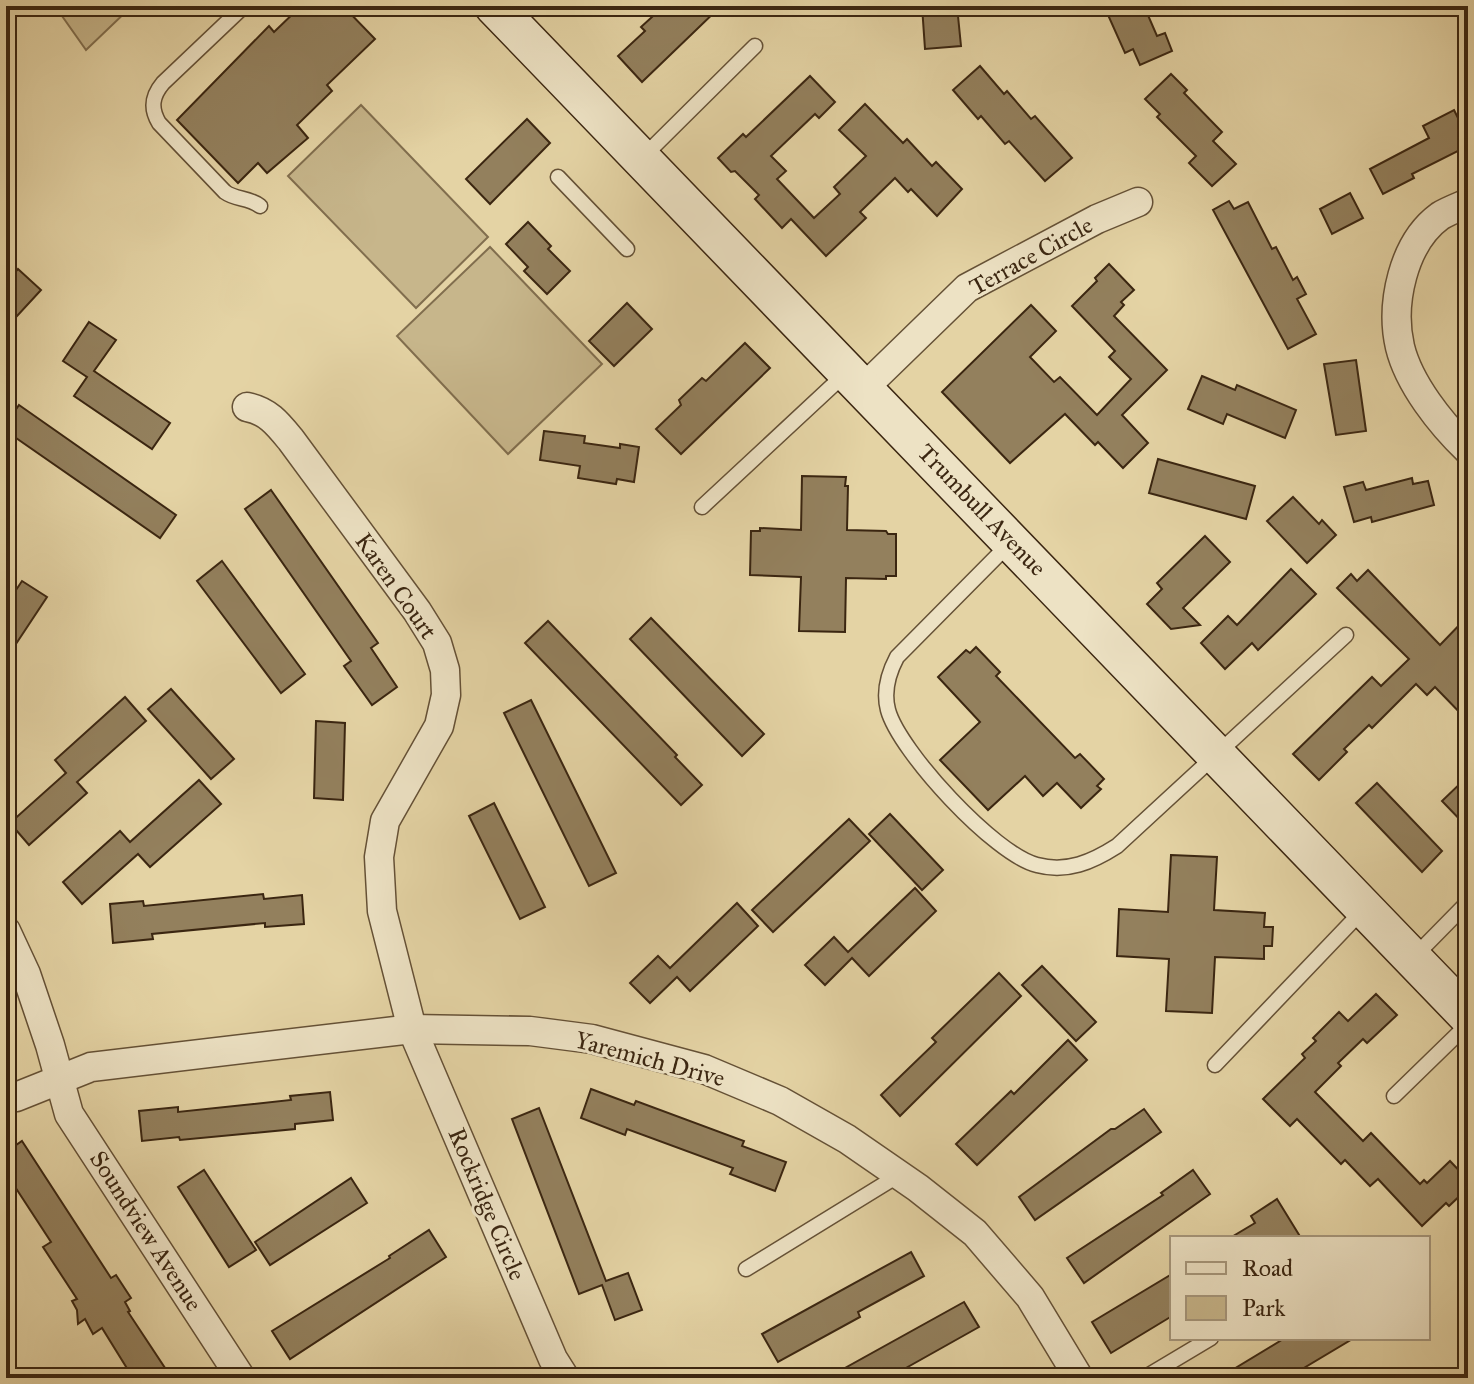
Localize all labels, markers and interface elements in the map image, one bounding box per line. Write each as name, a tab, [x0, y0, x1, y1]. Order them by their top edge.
street label: Terrace Circle	[964, 210, 1098, 302]
street label: Trumbull Avenue	[911, 438, 1053, 582]
street label: Karen Court	[348, 527, 444, 645]
street label: Yaremich Drive	[572, 1025, 728, 1093]
street label: Rockridge Circle	[441, 1123, 533, 1285]
street label: Soundview Avenue	[83, 1145, 209, 1317]
legend	[1170, 1236, 1430, 1340]
text: Road	[1242, 1253, 1293, 1283]
text: Park	[1242, 1293, 1286, 1323]

